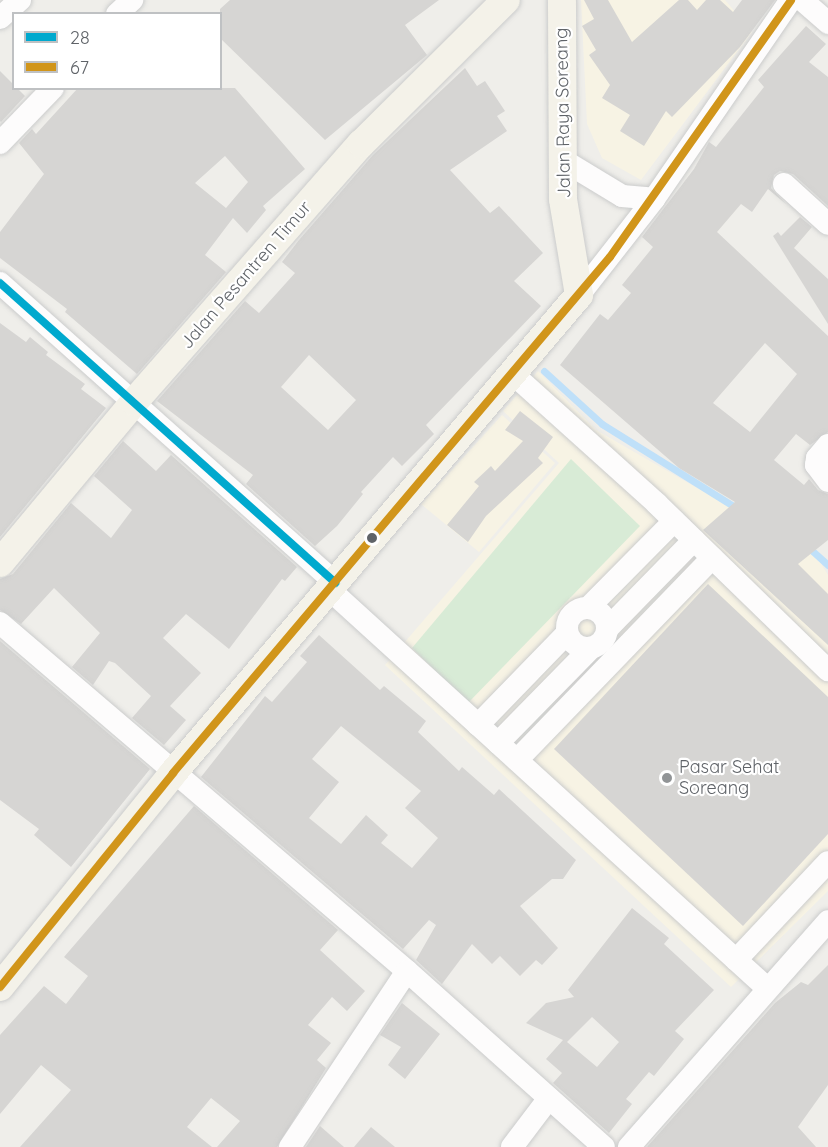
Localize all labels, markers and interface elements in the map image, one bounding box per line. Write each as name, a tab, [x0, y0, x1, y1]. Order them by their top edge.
legend	[12, 12, 222, 90]
text: 28	[70, 26, 90, 49]
street label: Jalan Raya Soreang	[551, 27, 575, 199]
text: 67	[70, 56, 89, 79]
street label: Jalan Pesantren Timur	[176, 197, 316, 353]
unlabelled marker	[366, 532, 378, 544]
place label: Pasar Sehat Soreang	[679, 757, 779, 800]
marker: Pasar Sehat Soreang	[660, 771, 674, 785]

